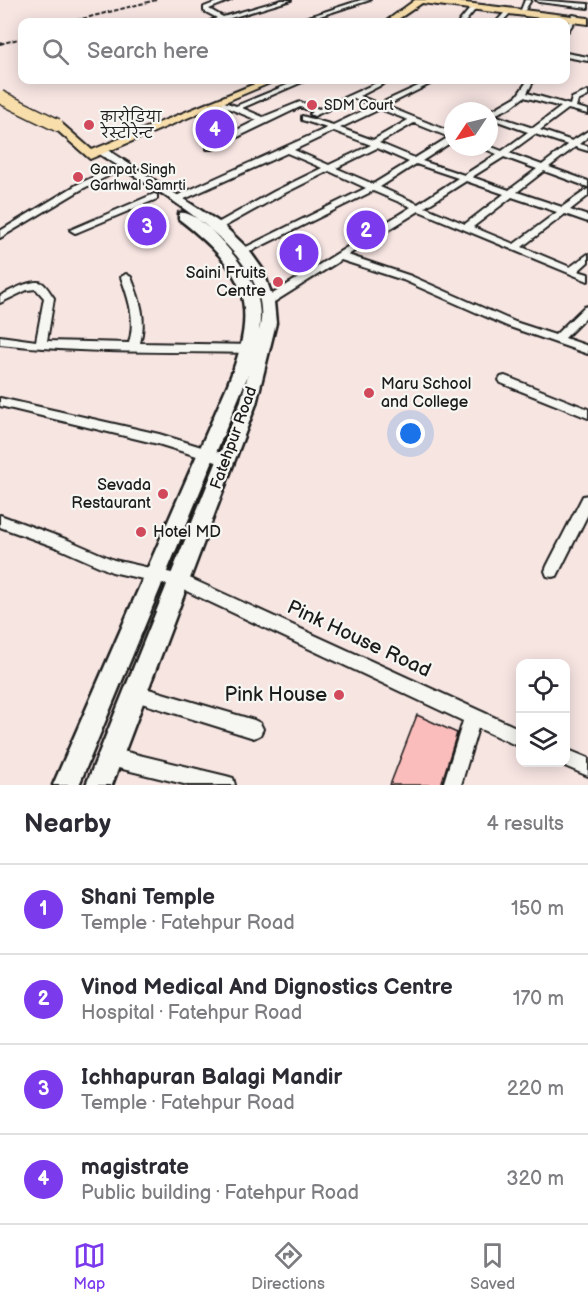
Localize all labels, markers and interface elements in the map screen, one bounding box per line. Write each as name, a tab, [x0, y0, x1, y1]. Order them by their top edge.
search box	[18, 18, 570, 84]
icon: search	[39, 35, 72, 68]
text: Search here	[87, 38, 209, 65]
place label: SDM Court	[324, 97, 394, 114]
marker: SDM Court	[305, 98, 319, 112]
north arrow	[444, 102, 498, 156]
place label: कारोडिया रेस्टोरेन्ट	[100, 106, 163, 142]
pin: 4	[196, 106, 234, 152]
marker: कारोडिया रेस्टोरेन्ट	[82, 118, 96, 132]
place label: Ganpat Singh Garhwal Samrti	[90, 161, 186, 194]
marker: Ganpat Singh Garhwal Samrti	[71, 170, 85, 184]
pin: 3	[128, 204, 166, 248]
pin: 2	[346, 208, 386, 252]
pin: 1	[280, 230, 318, 276]
place label: Saini Fruits Centre	[186, 264, 267, 301]
marker: Saini Fruits Centre	[271, 275, 285, 289]
place label: Maru School and College	[381, 375, 471, 412]
street label: Fatehpur Road	[207, 384, 261, 492]
marker: Maru School and College	[362, 386, 376, 400]
your location	[396, 419, 425, 448]
place label: Sevada Restaurant	[71, 476, 151, 513]
marker: Sevada Restaurant	[156, 487, 170, 501]
place label: Hotel MD	[153, 523, 221, 542]
marker: Hotel MD	[134, 525, 148, 539]
street label: Pink House Road	[283, 595, 435, 683]
map controls	[516, 659, 570, 767]
button: locate	[516, 659, 570, 713]
place label: Pink House	[225, 683, 327, 707]
marker: Pink House	[332, 688, 346, 702]
button: layers	[516, 713, 570, 767]
text: Nearby	[24, 809, 111, 840]
text: 4 results	[486, 812, 564, 836]
text: Shani Temple	[81, 884, 215, 911]
text: 1	[39, 897, 48, 921]
text: 150 m	[511, 897, 564, 921]
text: Temple · Fatehpur Road	[81, 911, 295, 935]
text: Vinod Medical And Dignostics Centre	[81, 974, 453, 1001]
text: 2	[38, 987, 49, 1011]
text: 170 m	[513, 987, 564, 1011]
text: Hospital · Fatehpur Road	[81, 1001, 302, 1025]
text: Ichhapuran Balagi Mandir	[81, 1064, 342, 1091]
text: 3	[38, 1077, 49, 1101]
text: 220 m	[507, 1077, 564, 1101]
text: Temple · Fatehpur Road	[81, 1091, 295, 1115]
text: magistrate	[81, 1154, 189, 1181]
text: 4	[38, 1167, 49, 1191]
text: 320 m	[506, 1167, 564, 1191]
text: Public building · Fatehpur Road	[81, 1181, 359, 1205]
tab: Map	[73, 1239, 106, 1294]
tab: Directions	[251, 1239, 325, 1294]
tab: Saved	[470, 1239, 515, 1294]

